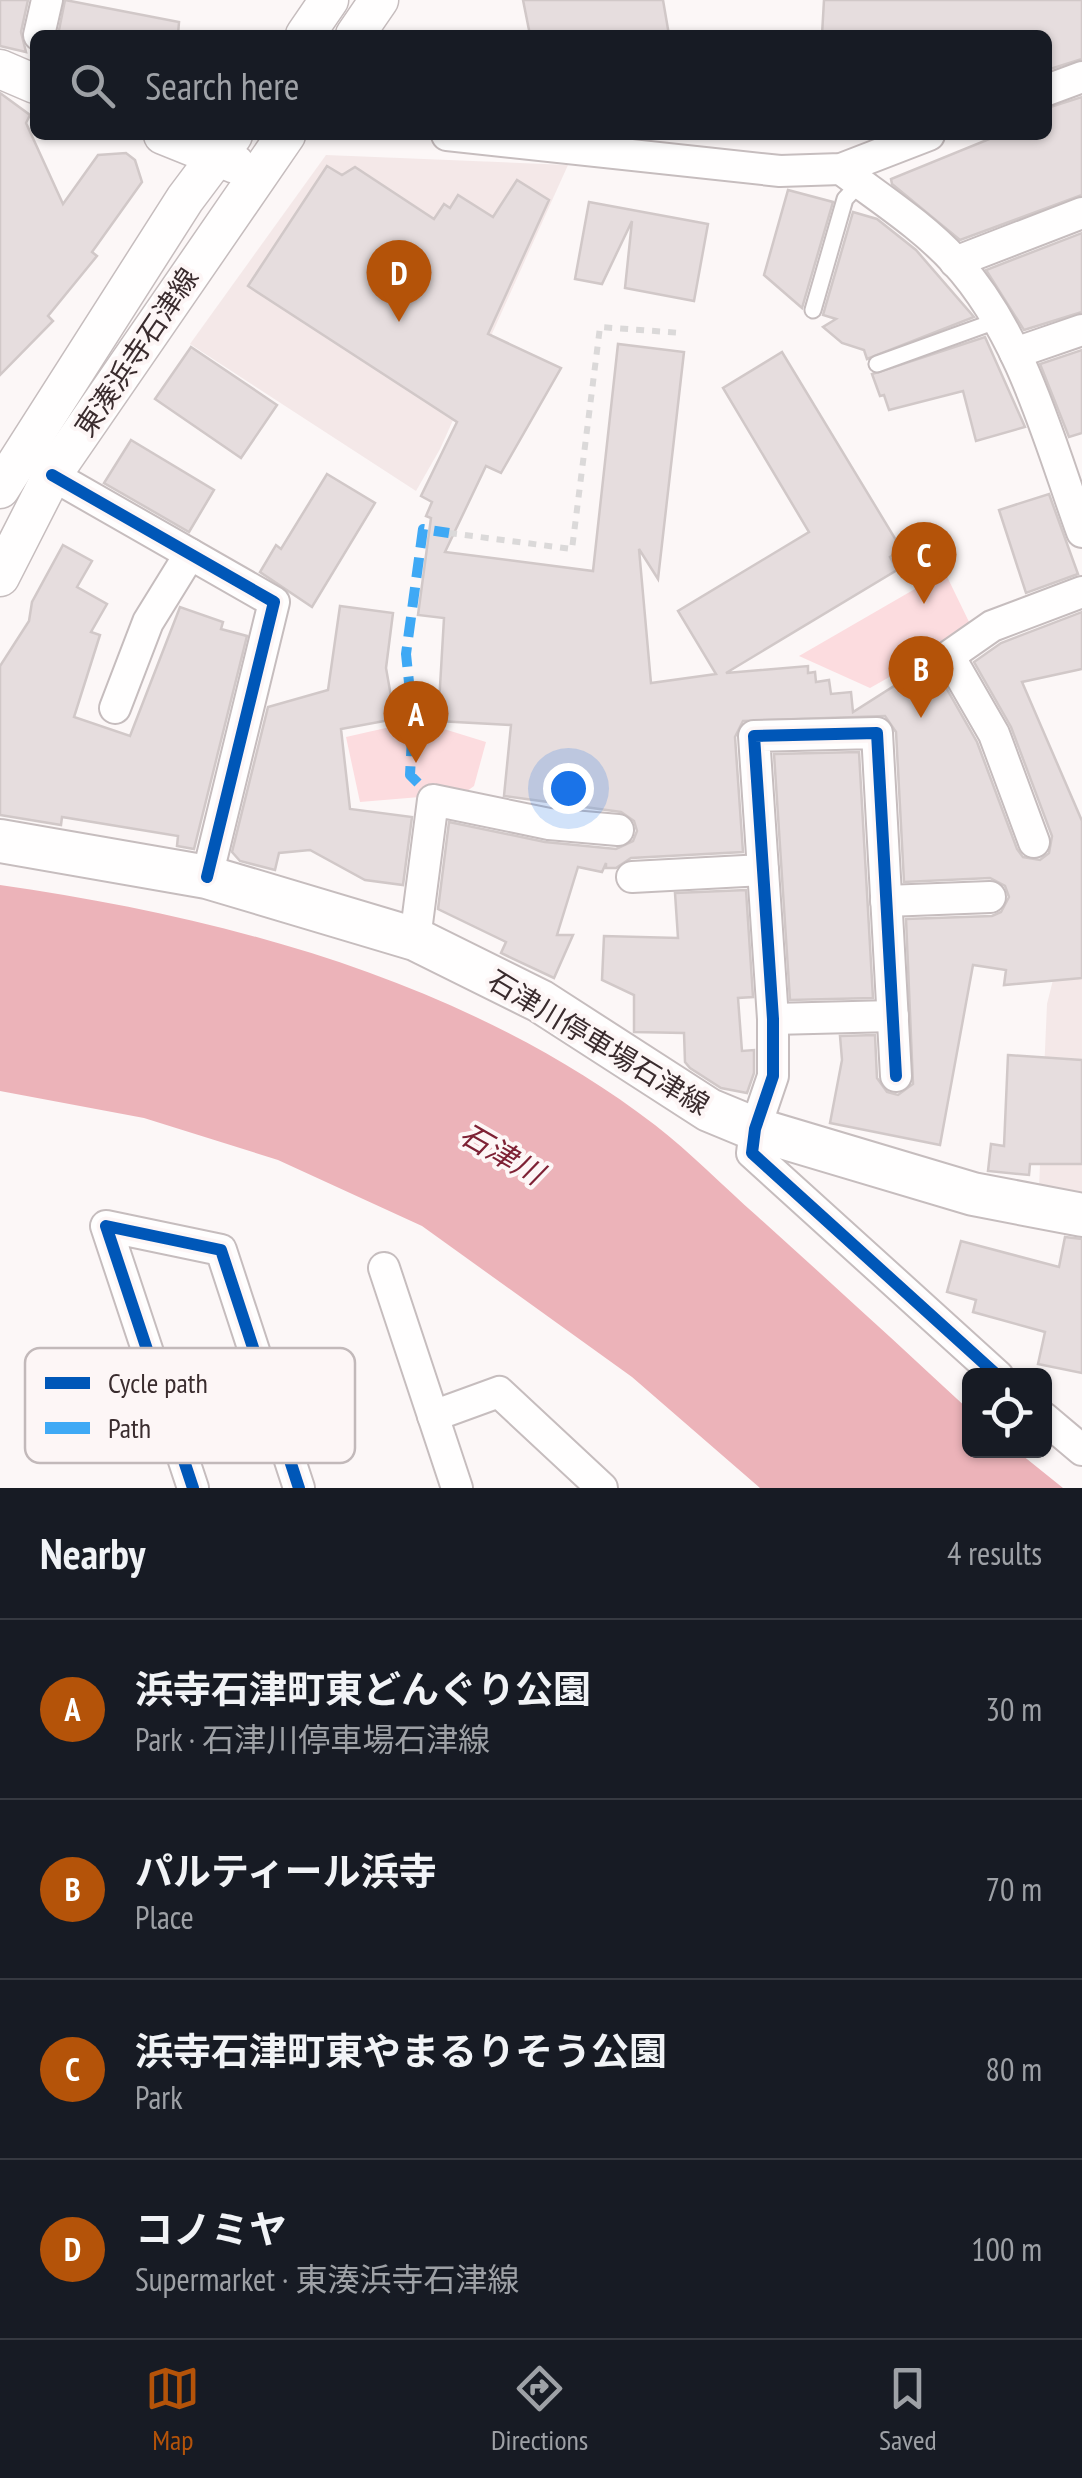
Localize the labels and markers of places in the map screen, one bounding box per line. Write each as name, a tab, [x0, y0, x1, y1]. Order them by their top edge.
pin: D	[366, 240, 432, 322]
pin: C	[892, 522, 956, 604]
pin: B	[888, 636, 954, 718]
pin: A	[384, 680, 448, 763]

